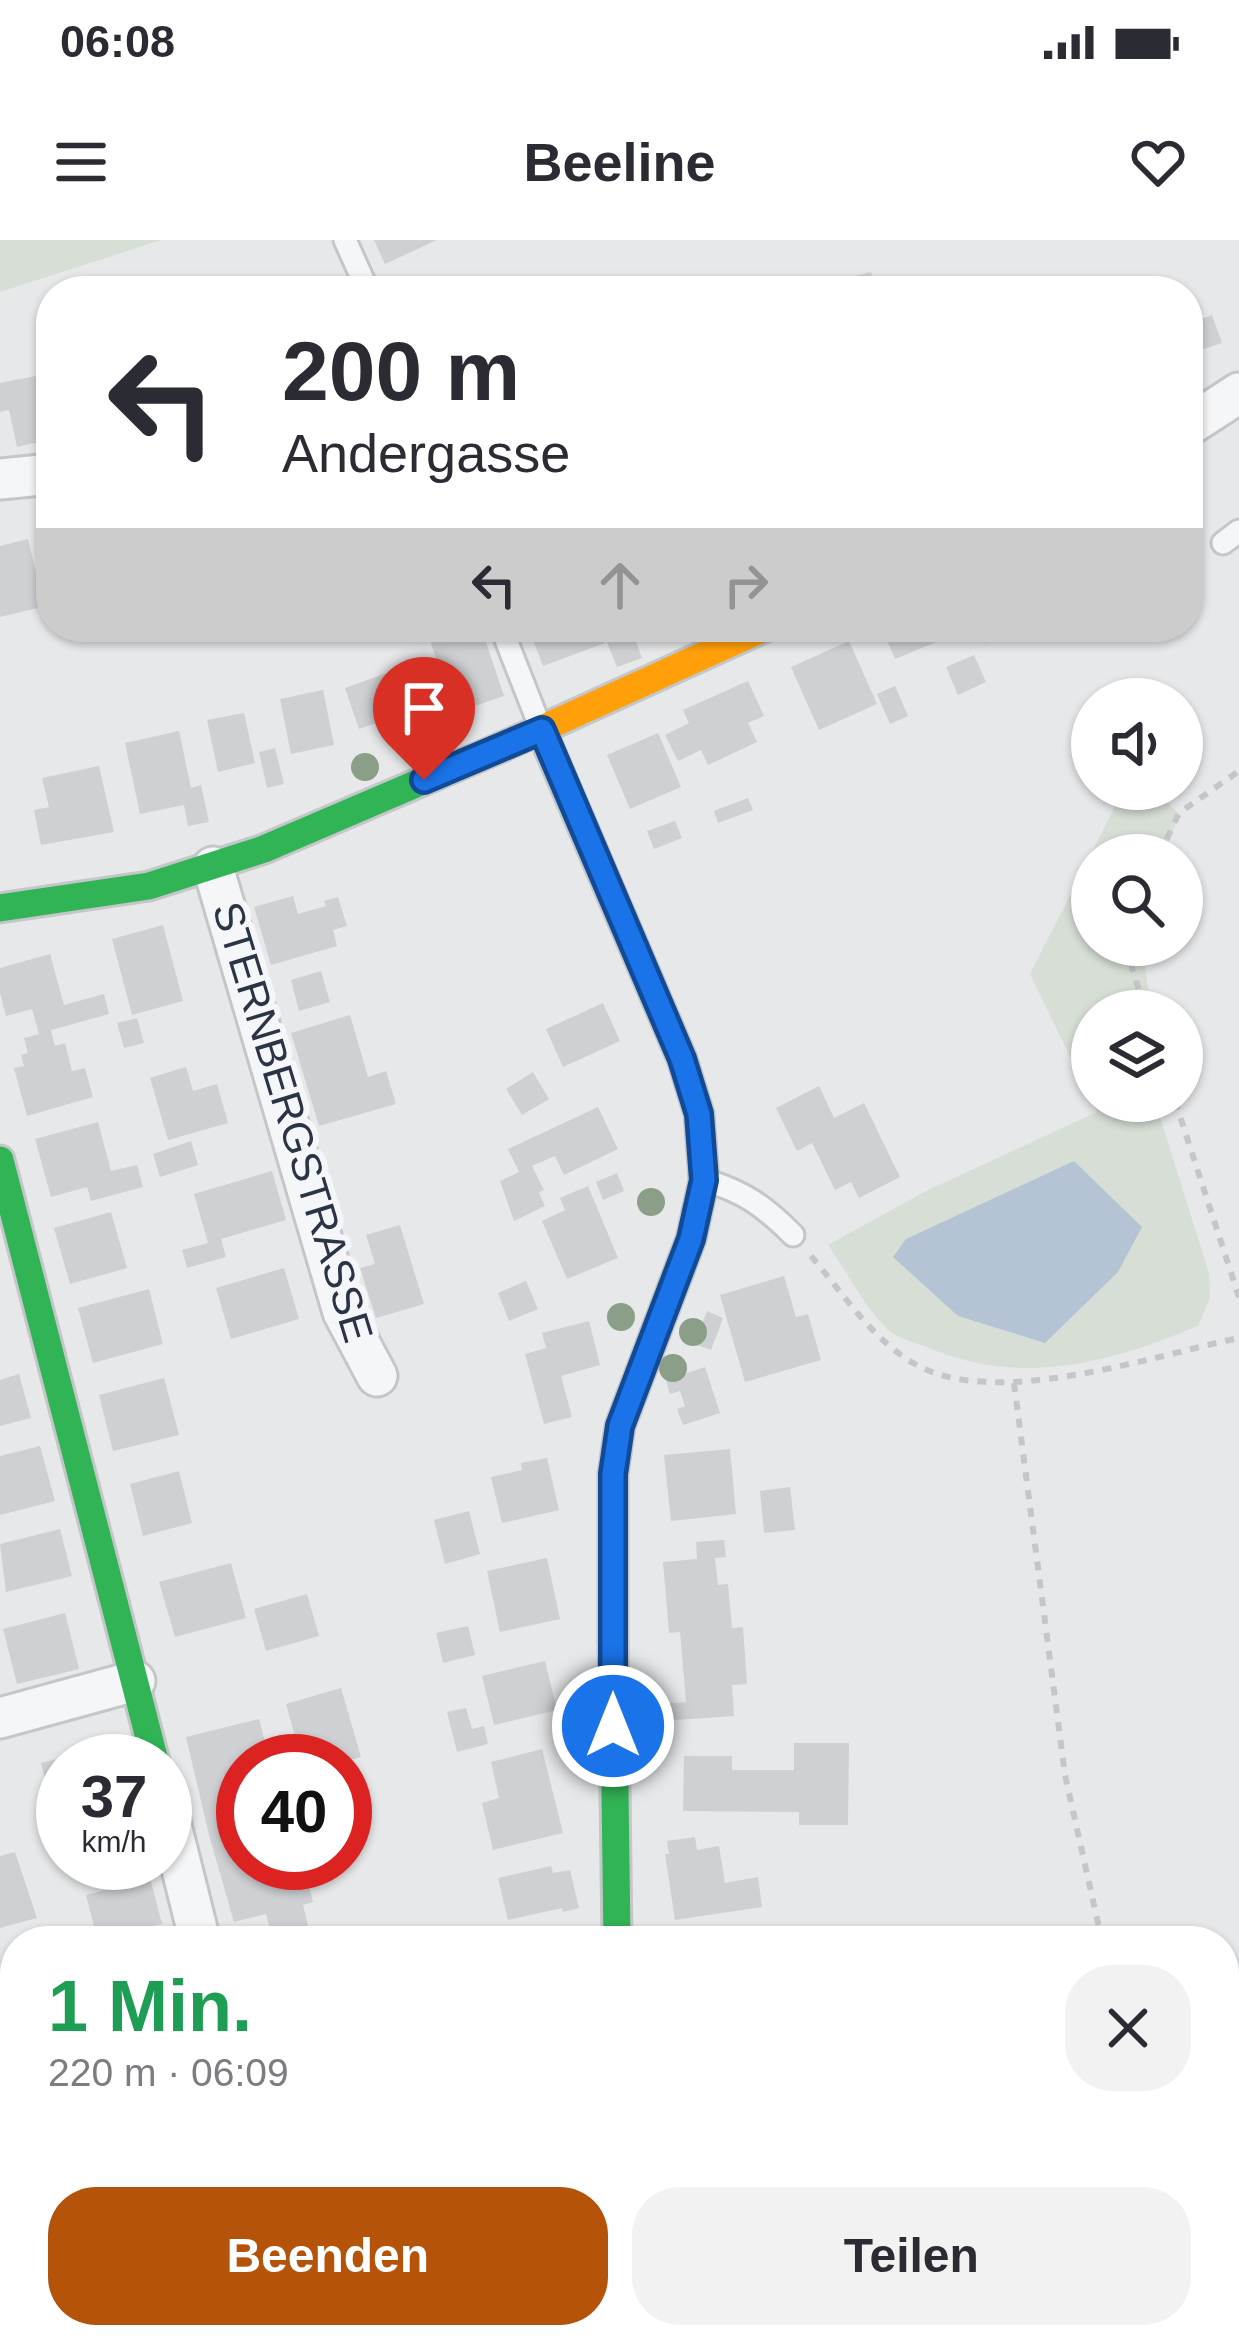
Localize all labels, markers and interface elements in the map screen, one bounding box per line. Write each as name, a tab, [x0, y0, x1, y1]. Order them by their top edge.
text: 06:08	[60, 16, 175, 67]
icon: menu	[48, 129, 114, 195]
icon: heart	[1125, 129, 1191, 195]
text: Beeline	[523, 132, 716, 192]
icon: left	[84, 324, 240, 480]
text: 200 m	[282, 324, 520, 418]
text: Andergasse	[282, 423, 570, 483]
icon: left	[461, 552, 527, 618]
icon: ahead	[587, 552, 653, 618]
icon: right	[713, 552, 779, 618]
pin	[373, 657, 475, 780]
icon: arrive	[391, 675, 457, 741]
map controls	[1071, 678, 1203, 1122]
button: sound	[1071, 678, 1203, 810]
button: search	[1071, 834, 1203, 966]
street label: STERNBERGSTRASSE	[204, 896, 382, 1348]
button: layers	[1071, 990, 1203, 1122]
position arrow	[550, 1663, 676, 1789]
speed limit sign: 40	[216, 1734, 372, 1890]
text: 37	[81, 1763, 147, 1830]
text: km/h	[81, 1825, 147, 1858]
button: close	[1065, 1965, 1191, 2091]
text: 1 Min.	[48, 1966, 252, 2046]
text: 220 m · 06:09	[48, 2051, 289, 2094]
button: Beenden	[48, 2187, 608, 2325]
button: Teilen	[632, 2187, 1191, 2325]

